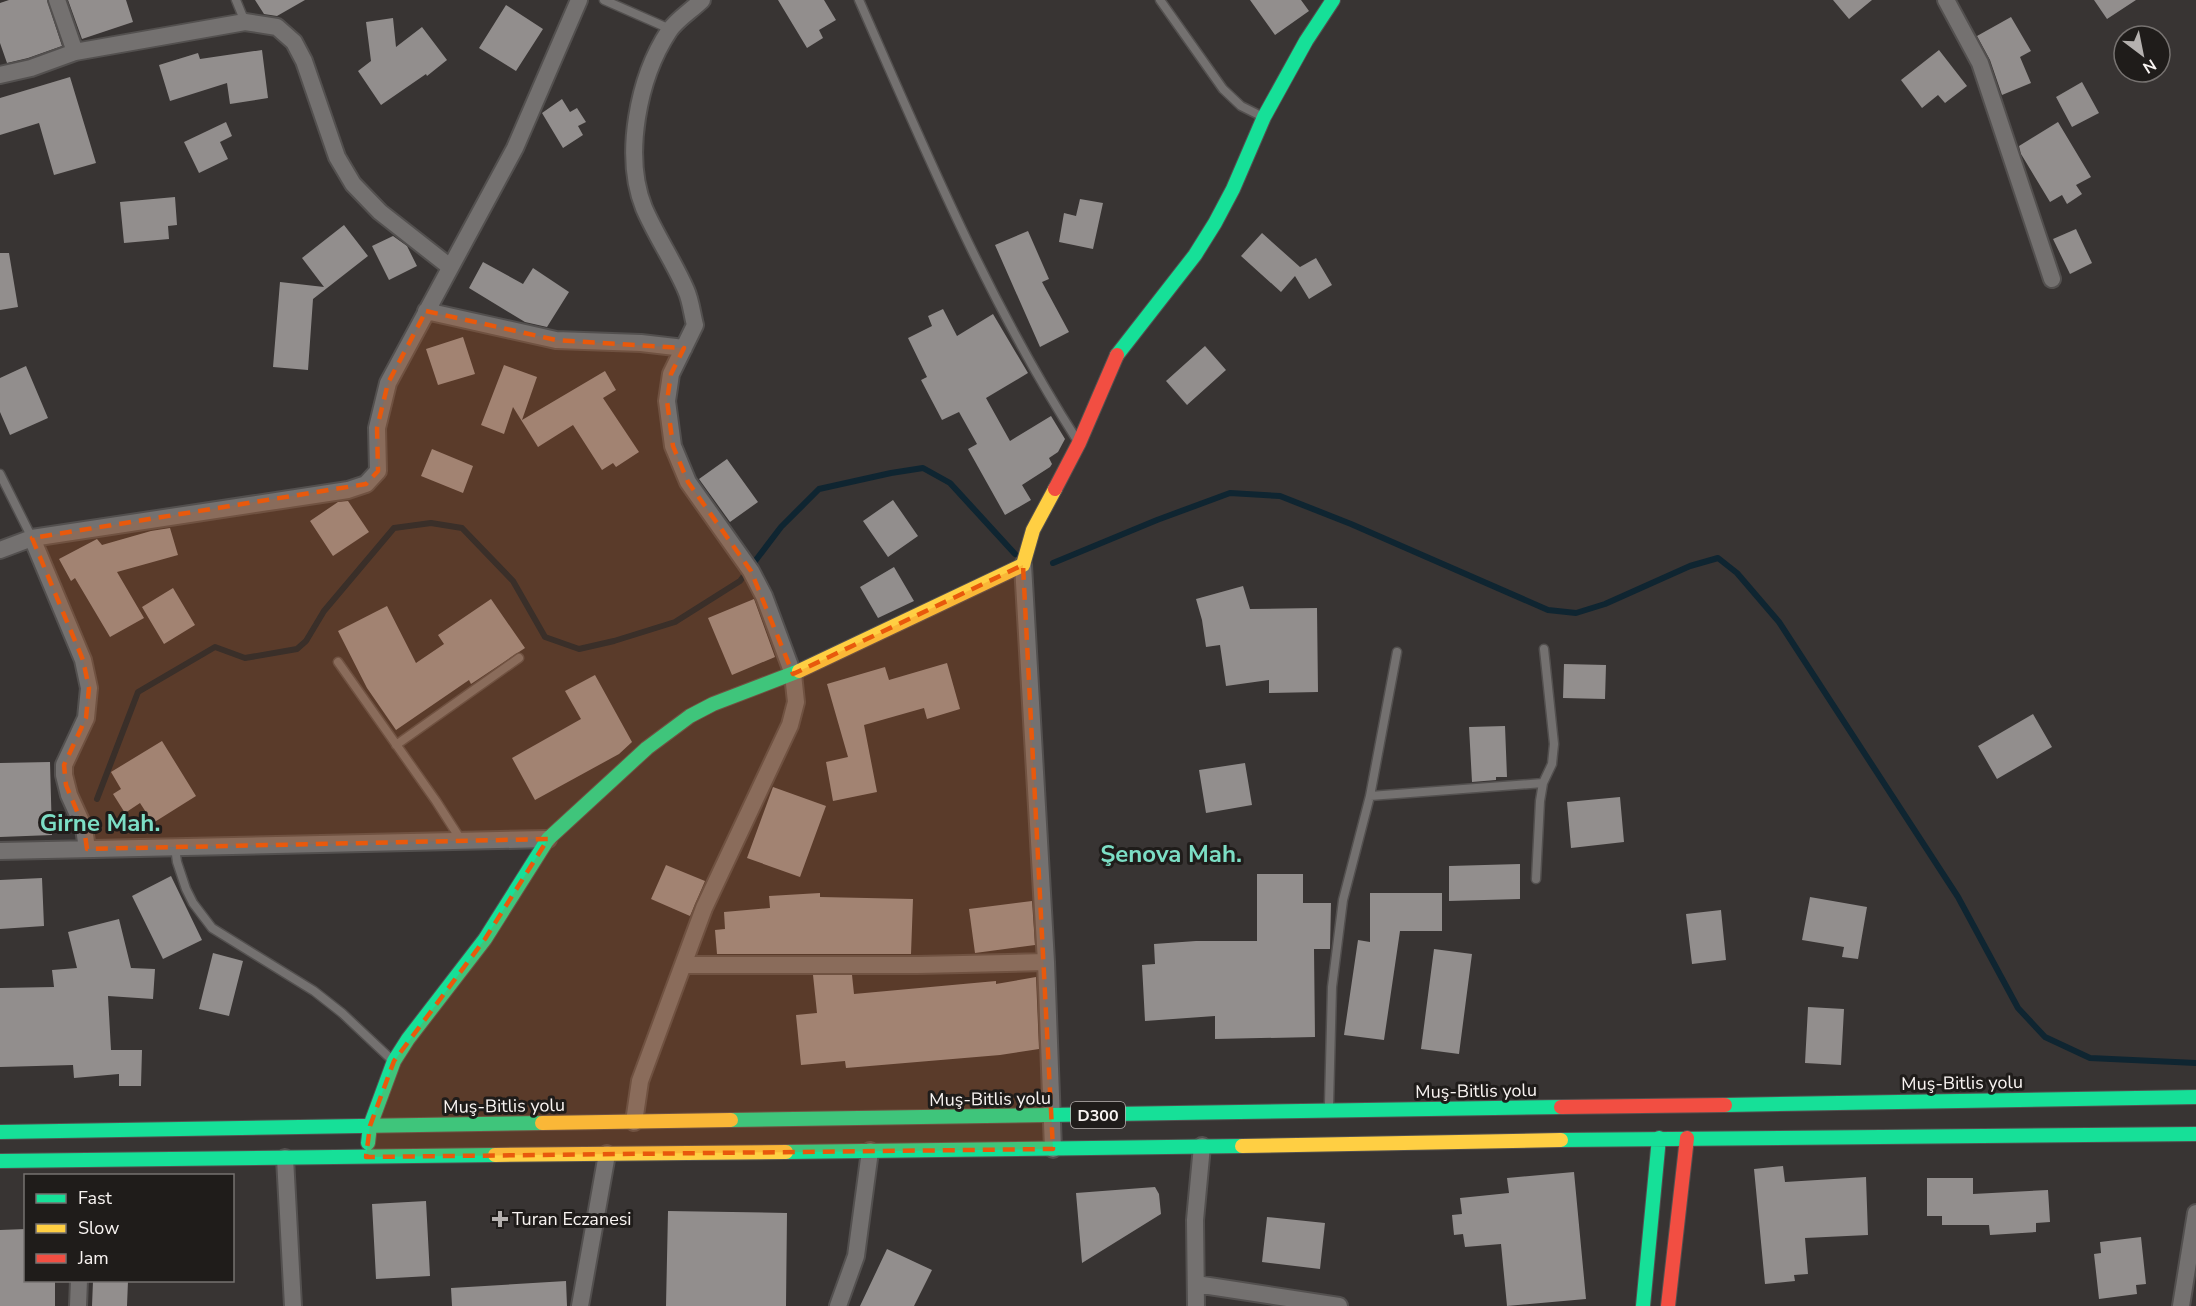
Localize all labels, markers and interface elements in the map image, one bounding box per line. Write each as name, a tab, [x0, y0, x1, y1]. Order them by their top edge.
north arrow	[2112, 24, 2172, 84]
text: N	[2139, 53, 2160, 78]
district label: Girne Mah.	[40, 807, 160, 839]
district label: Şenova Mah.	[1100, 838, 1242, 870]
street label: Muş-Bitlis yolu	[1901, 1070, 2023, 1096]
street label: Muş-Bitlis yolu	[1415, 1078, 1537, 1104]
street label: Muş-Bitlis yolu	[929, 1086, 1051, 1112]
street label: Muş-Bitlis yolu	[443, 1093, 565, 1119]
road number: D300	[1071, 1102, 1125, 1128]
legend	[24, 1174, 234, 1282]
text: Fast	[78, 1186, 113, 1210]
place label: Turan Eczanesi	[512, 1207, 632, 1231]
marker: Turan Eczanesi	[493, 1212, 507, 1226]
text: Slow	[78, 1216, 119, 1240]
text: Jam	[77, 1246, 109, 1270]

